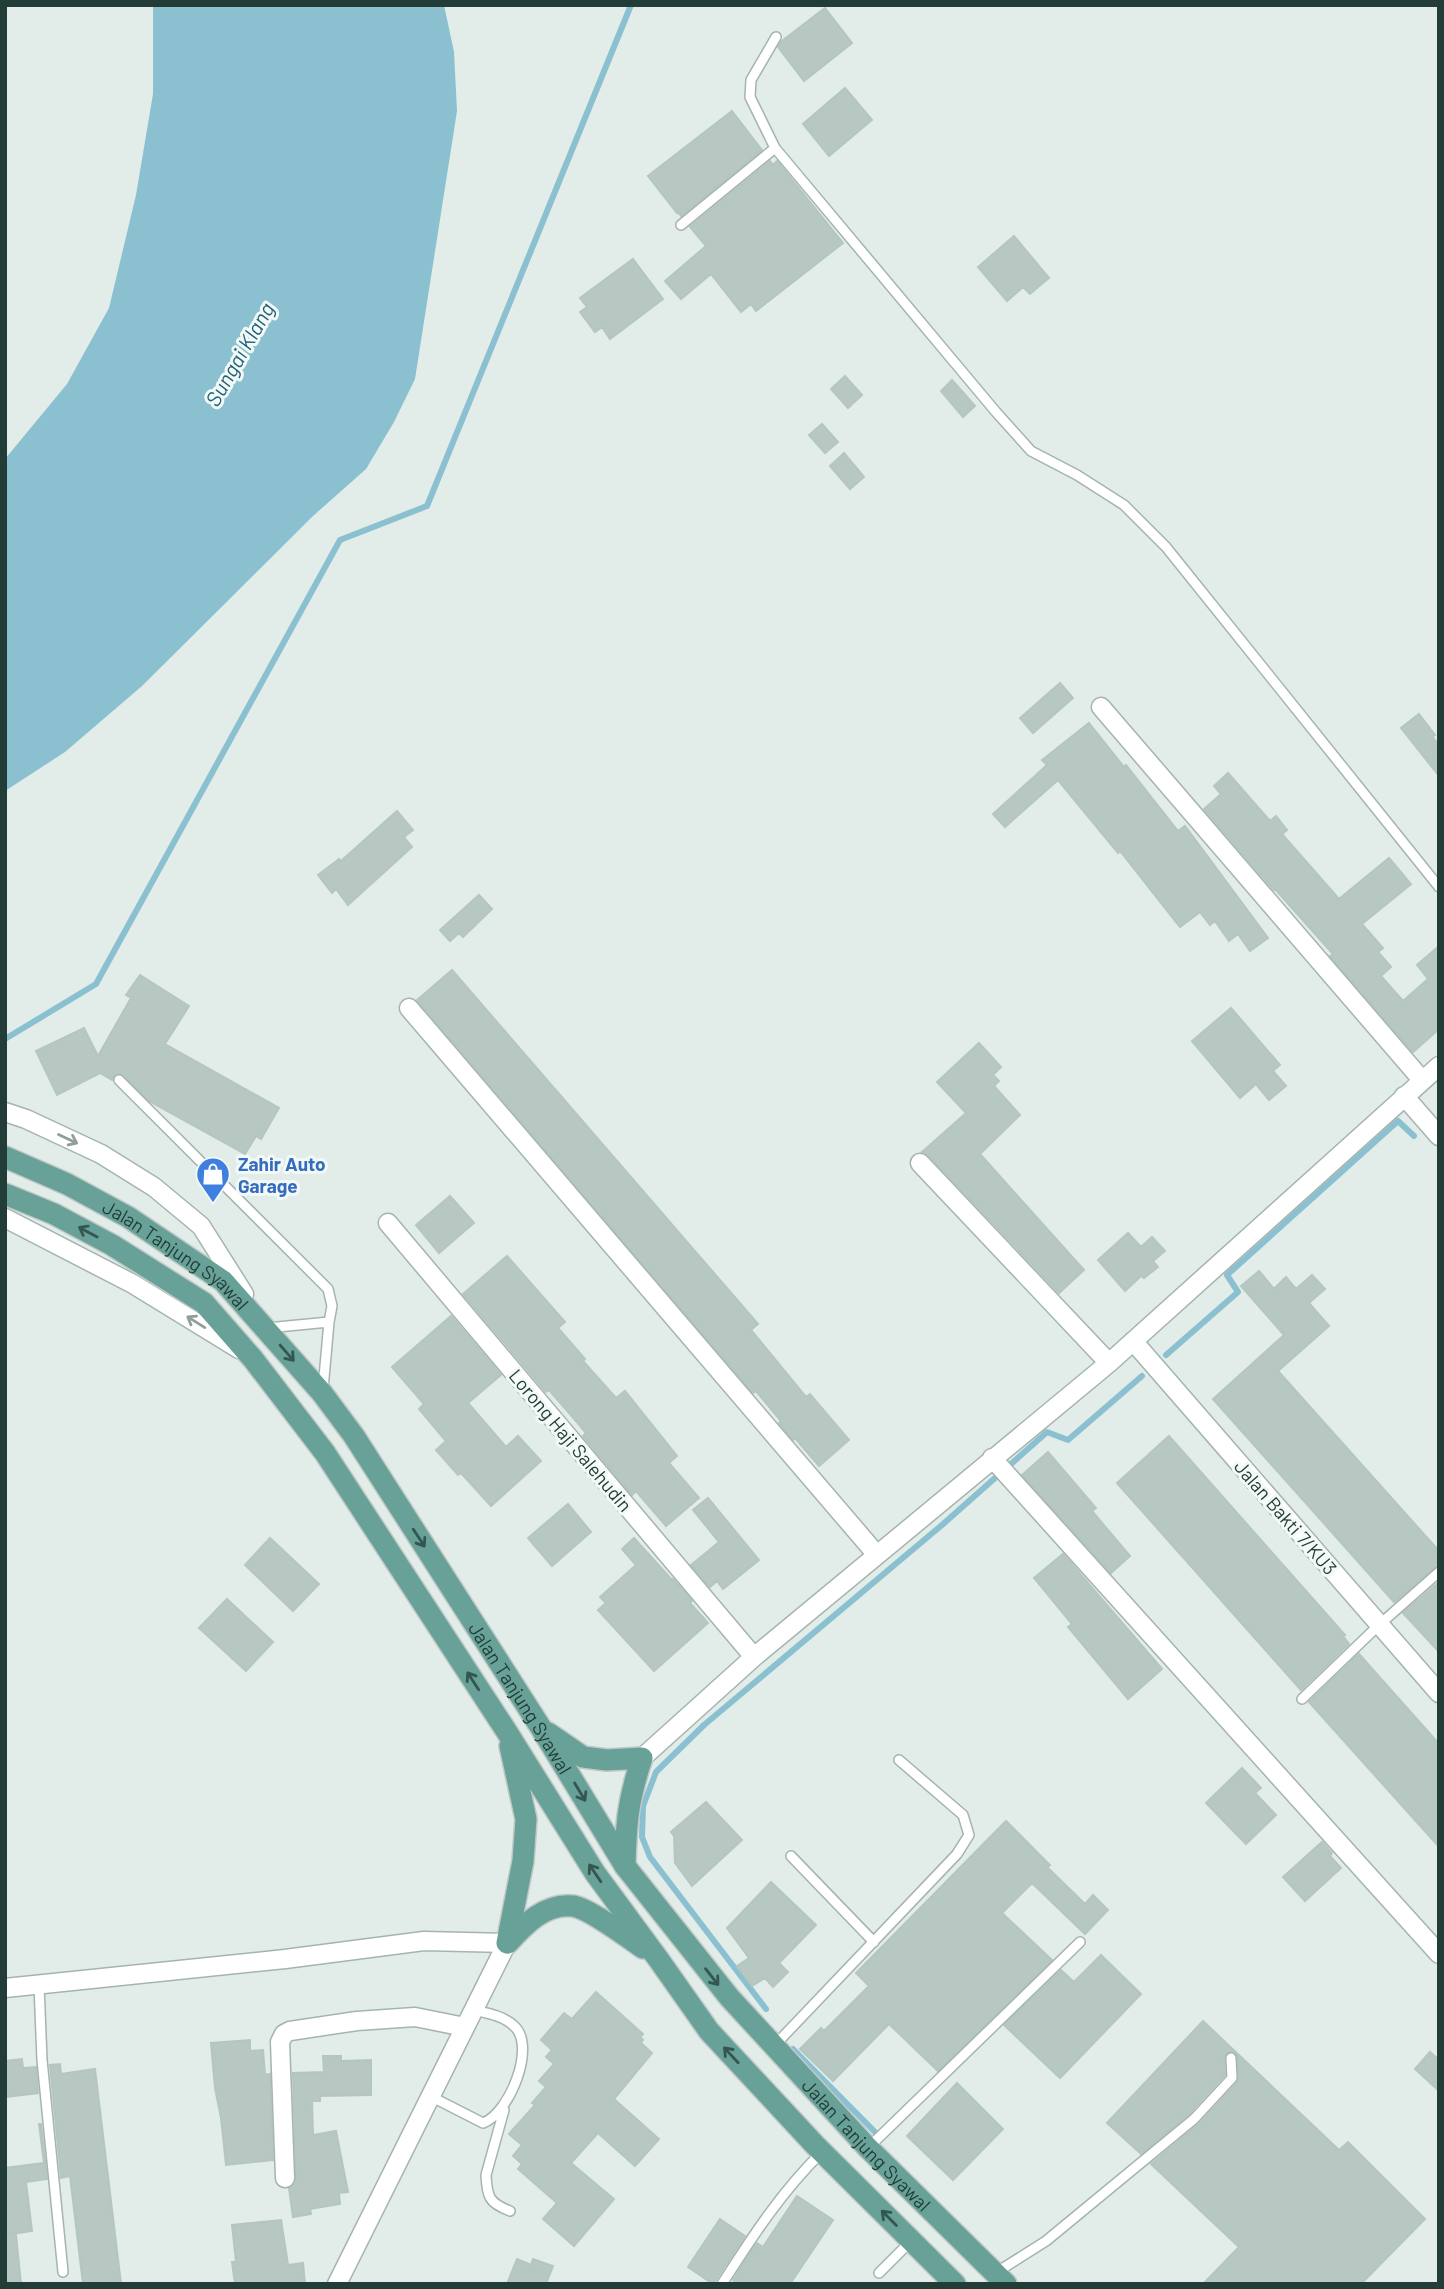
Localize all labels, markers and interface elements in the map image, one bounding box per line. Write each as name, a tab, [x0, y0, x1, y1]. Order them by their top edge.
water label: Sungai Klang	[199, 298, 279, 410]
one-way arrow	[57, 1132, 78, 1146]
place label: Zahir Auto Garage	[238, 1152, 326, 1197]
shop icon: Zahir Auto Garage	[194, 1155, 232, 1204]
street label: Jalan Tanjung Syawal	[99, 1194, 254, 1314]
one-way arrow	[78, 1225, 98, 1239]
one-way arrow	[187, 1314, 206, 1329]
one-way arrow	[279, 1344, 295, 1362]
street label: Lorong Haji Salehudin	[505, 1364, 637, 1516]
street label: Jalan Bakti 7/KU3	[1230, 1455, 1342, 1579]
one-way arrow	[412, 1528, 427, 1547]
street label: Jalan Tanjung Syawal	[464, 1617, 577, 1778]
one-way arrow	[466, 1671, 480, 1691]
one-way arrow	[573, 1782, 587, 1802]
one-way arrow	[588, 1864, 602, 1883]
one-way arrow	[705, 1967, 720, 1985]
one-way arrow	[723, 2046, 739, 2064]
street label: Jalan Tanjung Syawal	[798, 2073, 936, 2215]
one-way arrow	[881, 2210, 898, 2227]

